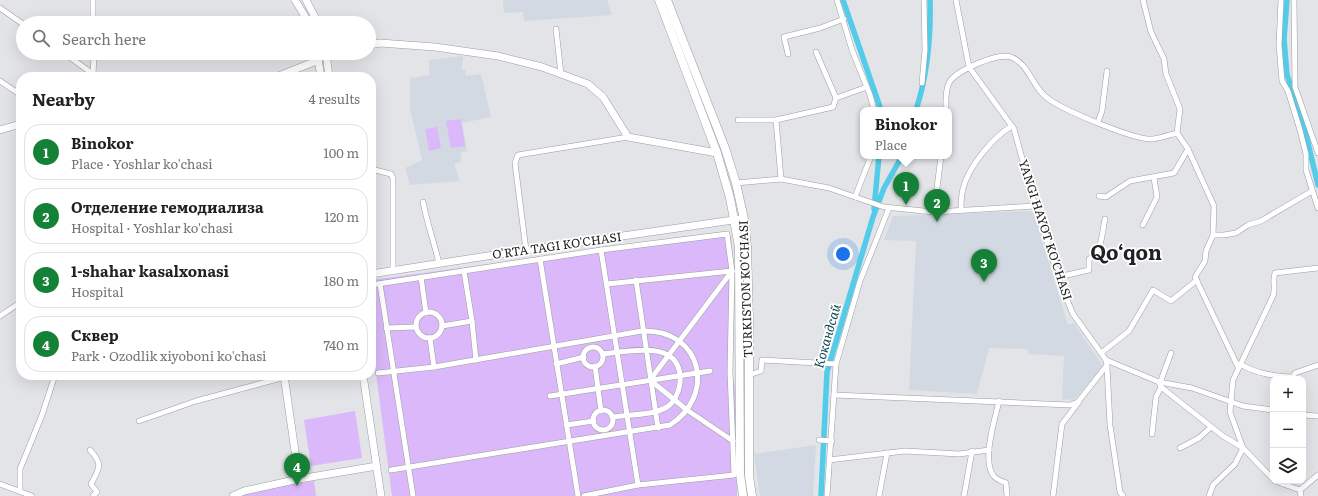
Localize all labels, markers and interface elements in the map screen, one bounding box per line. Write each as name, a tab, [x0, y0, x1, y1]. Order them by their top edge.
search box	[16, 16, 376, 60]
icon: search	[30, 27, 52, 49]
text: Search here	[62, 27, 146, 50]
text: Nearby	[32, 86, 95, 111]
text: 4 results	[309, 89, 360, 108]
popup	[860, 107, 952, 159]
text: Binokor	[875, 112, 937, 135]
text: Binokor	[71, 131, 134, 154]
text: Place	[875, 135, 907, 154]
text: 1	[43, 143, 49, 162]
text: 100 m	[323, 143, 359, 162]
text: Place · Yoshlar ko'chasi	[71, 154, 213, 173]
street label: YANGI HAYOT KO'CHASI	[1015, 157, 1077, 303]
pin: 1	[893, 172, 919, 205]
pin: 2	[924, 189, 950, 222]
text: Отделение гемодиализа	[71, 195, 264, 218]
text: 2	[43, 207, 49, 226]
text: 120 m	[324, 207, 359, 226]
text: Hospital · Yoshlar ko'chasi	[71, 218, 233, 237]
street label: TURKISTON KO'CHASI	[734, 220, 756, 358]
street label: O'RTA TAGI KO'CHASI	[491, 227, 623, 263]
district label: Qo‘qon	[1090, 236, 1162, 266]
your location	[833, 244, 853, 264]
pin: 3	[971, 249, 997, 282]
text: 1-shahar kasalxonasi	[71, 259, 229, 282]
text: 3	[42, 271, 50, 290]
text: 180 m	[324, 271, 359, 290]
text: Hospital	[71, 282, 124, 301]
water label: Кокандсай	[808, 301, 845, 370]
text: Сквер	[71, 323, 119, 346]
text: 4	[42, 335, 50, 354]
text: 740 m	[323, 335, 359, 354]
text: Park · Ozodlik xiyoboni ko'chasi	[71, 346, 266, 365]
map controls	[1270, 376, 1306, 484]
button: +	[1270, 376, 1306, 412]
button: −	[1270, 412, 1306, 448]
button: layers	[1270, 448, 1306, 484]
pin: 4	[284, 453, 310, 486]

